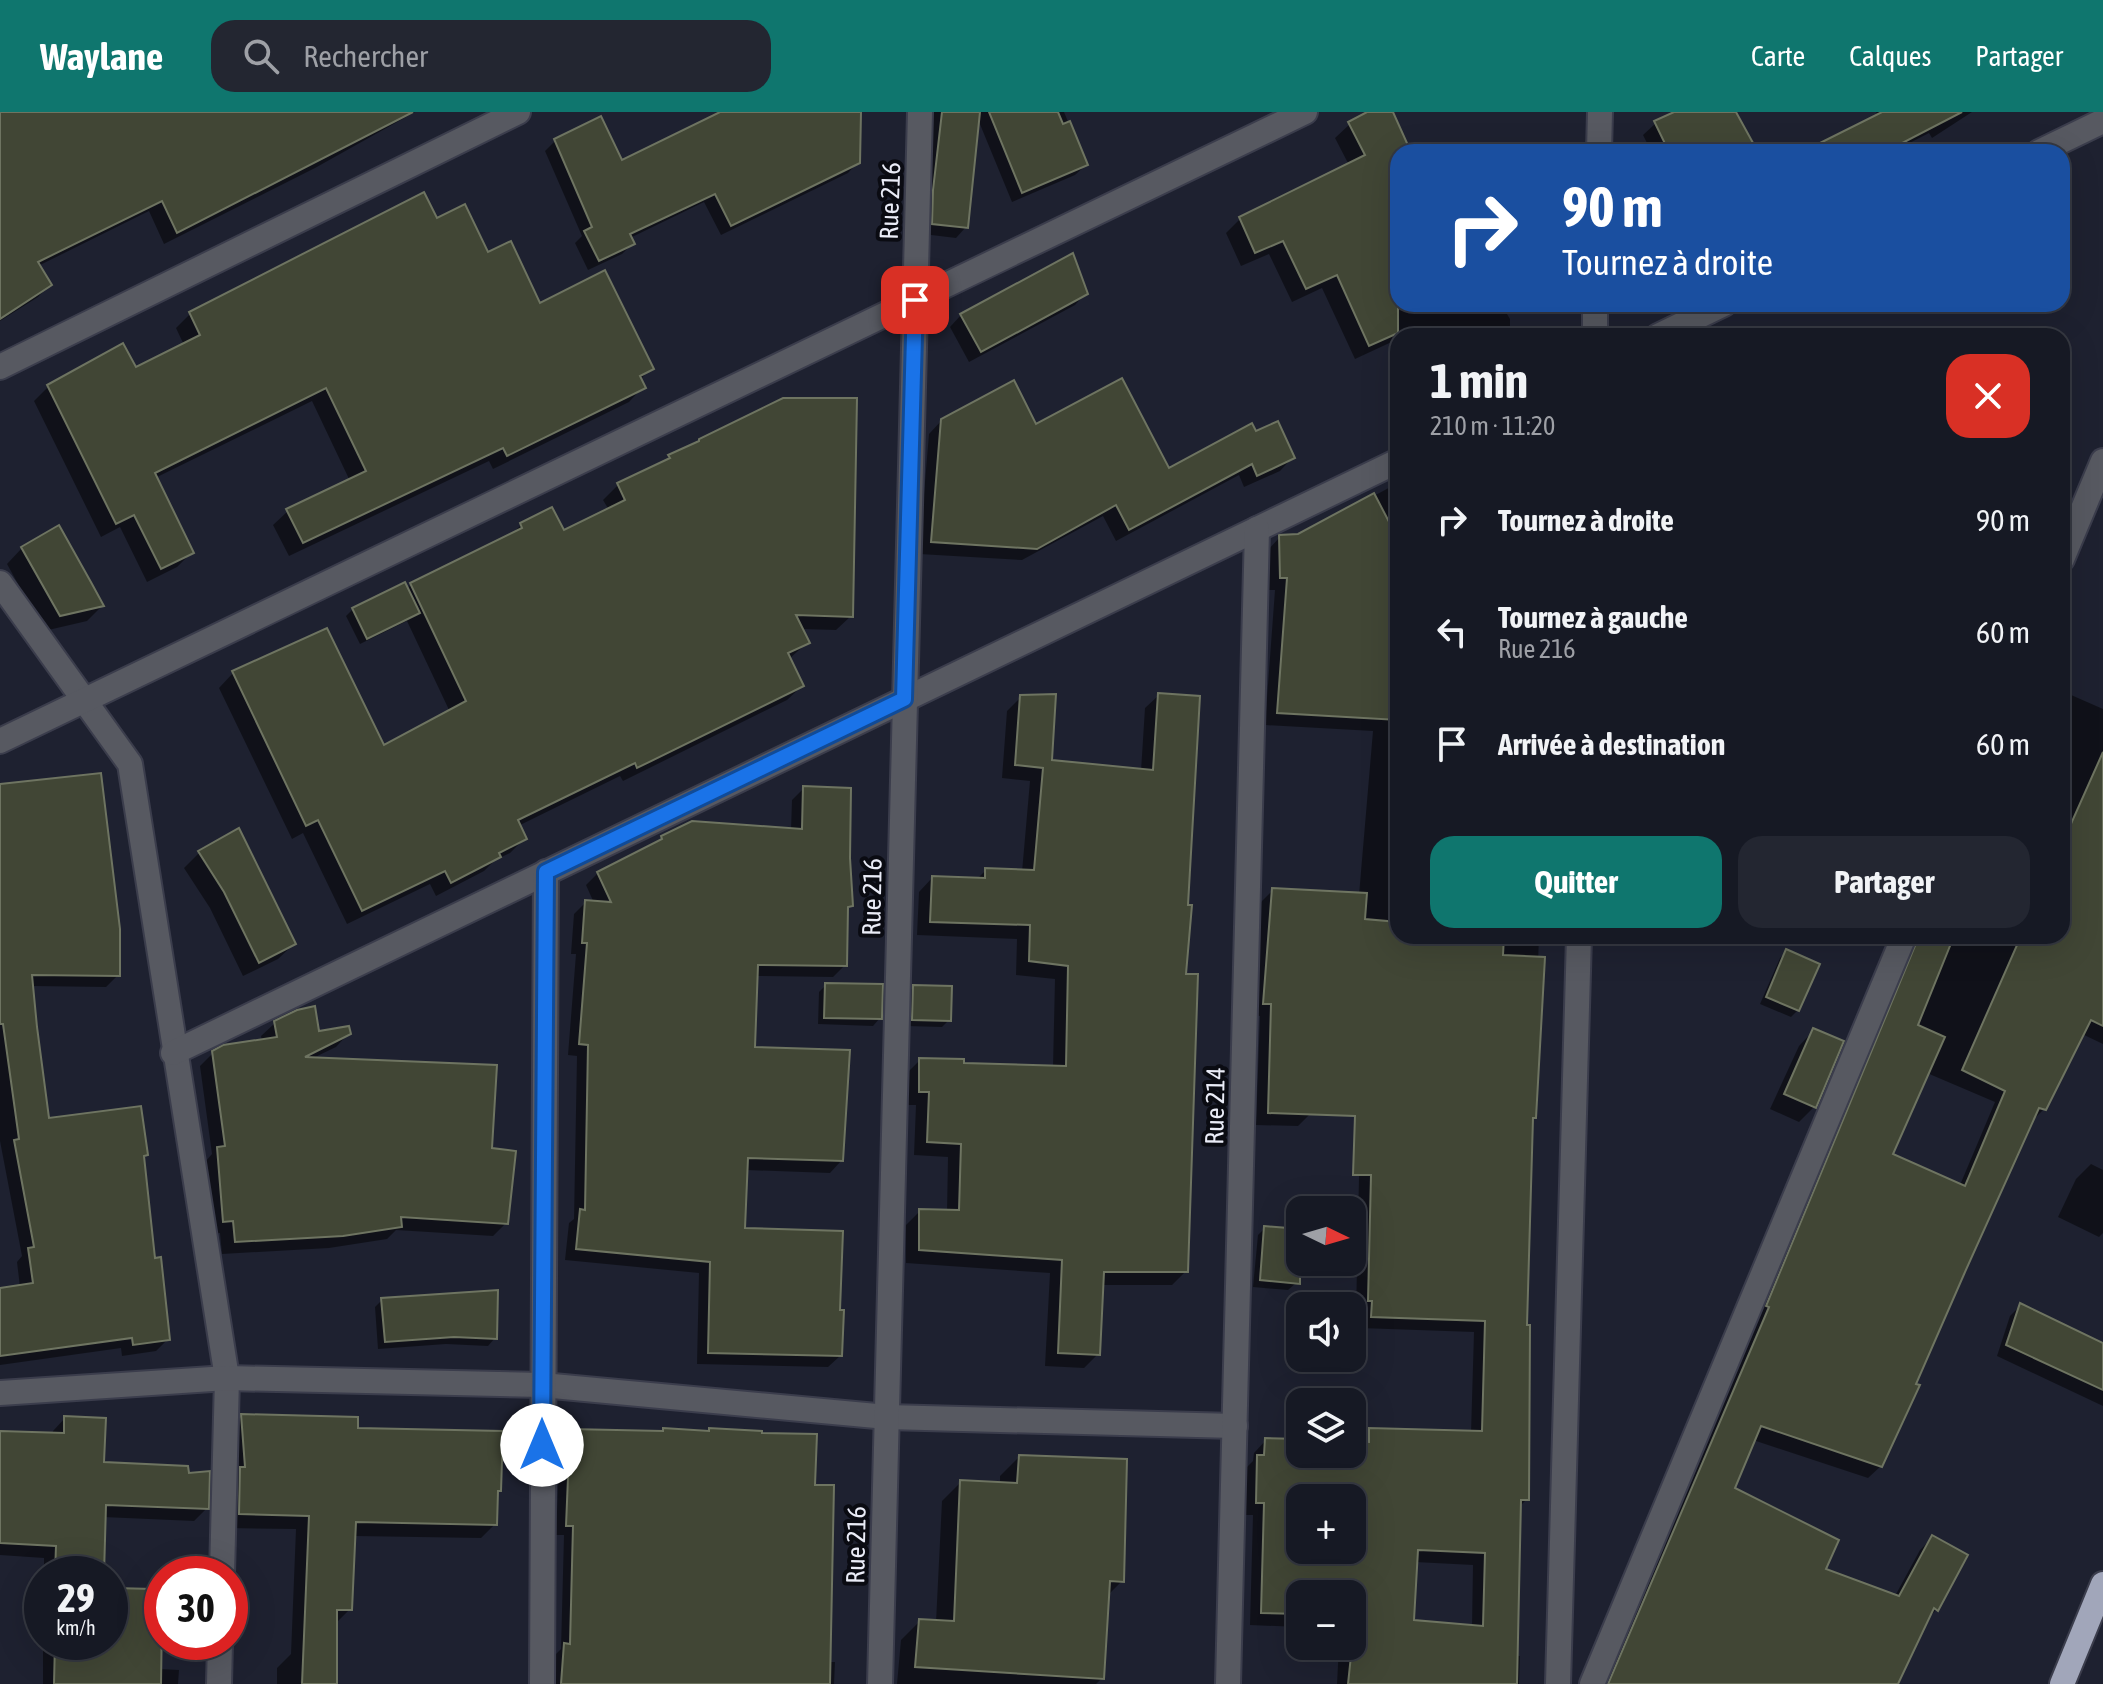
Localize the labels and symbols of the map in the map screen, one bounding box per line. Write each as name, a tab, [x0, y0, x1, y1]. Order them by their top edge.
street label: Rue 216	[874, 162, 906, 240]
pin	[881, 266, 949, 334]
street label: Rue 216	[856, 858, 888, 936]
street label: Rue 214	[1199, 1067, 1231, 1145]
north arrow	[1286, 1196, 1366, 1276]
position arrow	[500, 1403, 584, 1487]
street label: Rue 216	[840, 1506, 872, 1584]
speed limit sign: 30	[144, 1556, 248, 1660]

